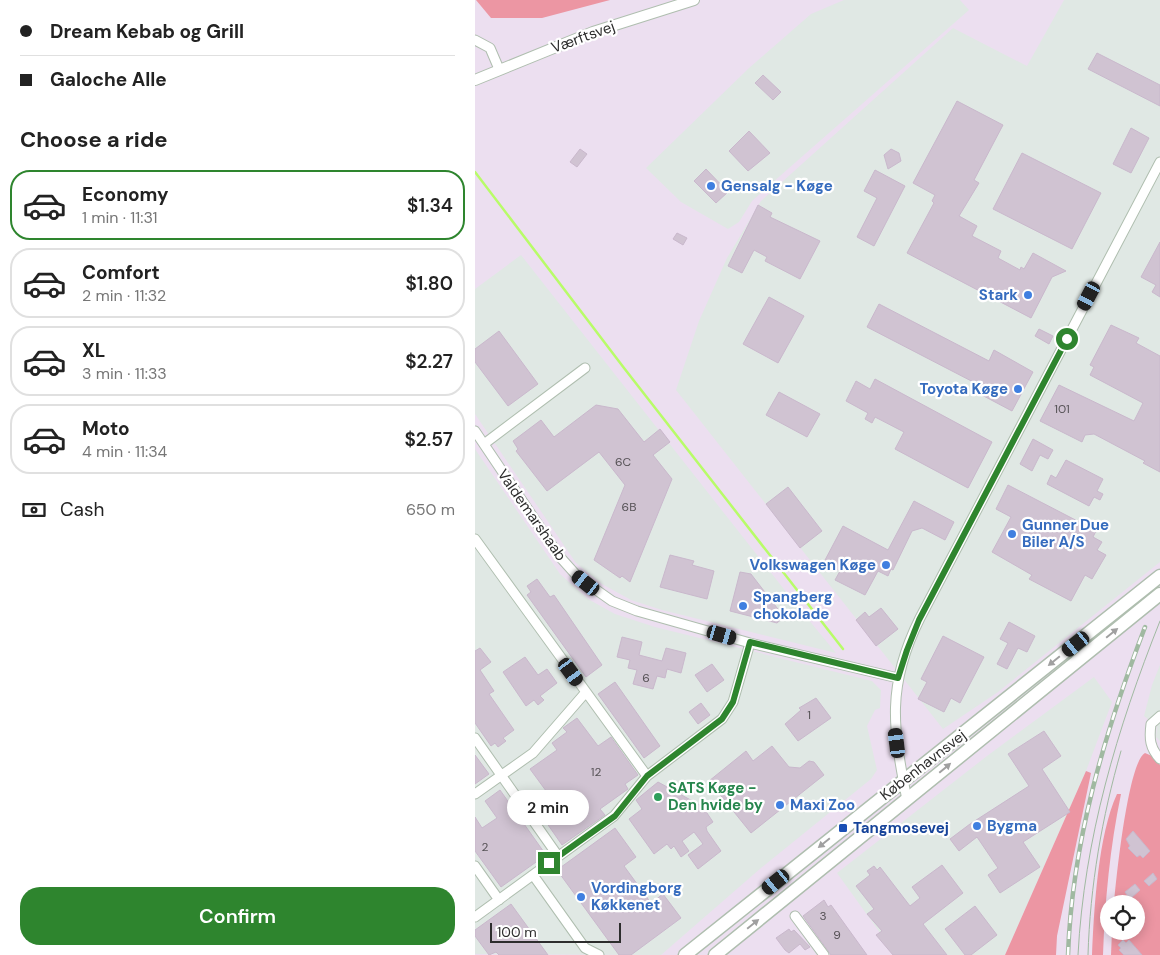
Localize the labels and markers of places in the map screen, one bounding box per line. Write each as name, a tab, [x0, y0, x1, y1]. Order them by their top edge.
place label: Gensalg - Køge	[721, 176, 833, 196]
marker: Gensalg - Køge	[705, 180, 717, 192]
place label: Stark	[979, 285, 1018, 305]
marker: Stark	[1022, 289, 1034, 301]
place label: Toyota Køge	[919, 379, 1008, 399]
marker: Toyota Køge	[1012, 383, 1024, 395]
place label: Gunner Due Biler A/S	[1022, 515, 1109, 552]
marker: Gunner Due Biler A/S	[1006, 528, 1018, 540]
place label: Volkswagen Køge	[750, 555, 876, 575]
marker: Volkswagen Køge	[880, 559, 892, 571]
place label: Spangberg chokolade	[753, 587, 833, 624]
marker: Spangberg chokolade	[737, 600, 749, 612]
place label: SATS Køge - Den hvide by	[668, 778, 763, 815]
marker: SATS Køge - Den hvide by	[652, 791, 664, 803]
place label: Maxi Zoo	[790, 795, 855, 815]
marker: Maxi Zoo	[774, 799, 786, 811]
place label: Bygma	[987, 816, 1037, 836]
place label: Tangmosevej	[853, 818, 949, 838]
marker: Bygma	[971, 820, 983, 832]
marker: Tangmosevej	[837, 822, 849, 834]
place label: Vordingborg Køkkenet	[591, 878, 682, 915]
marker: Vordingborg Køkkenet	[575, 891, 587, 903]

